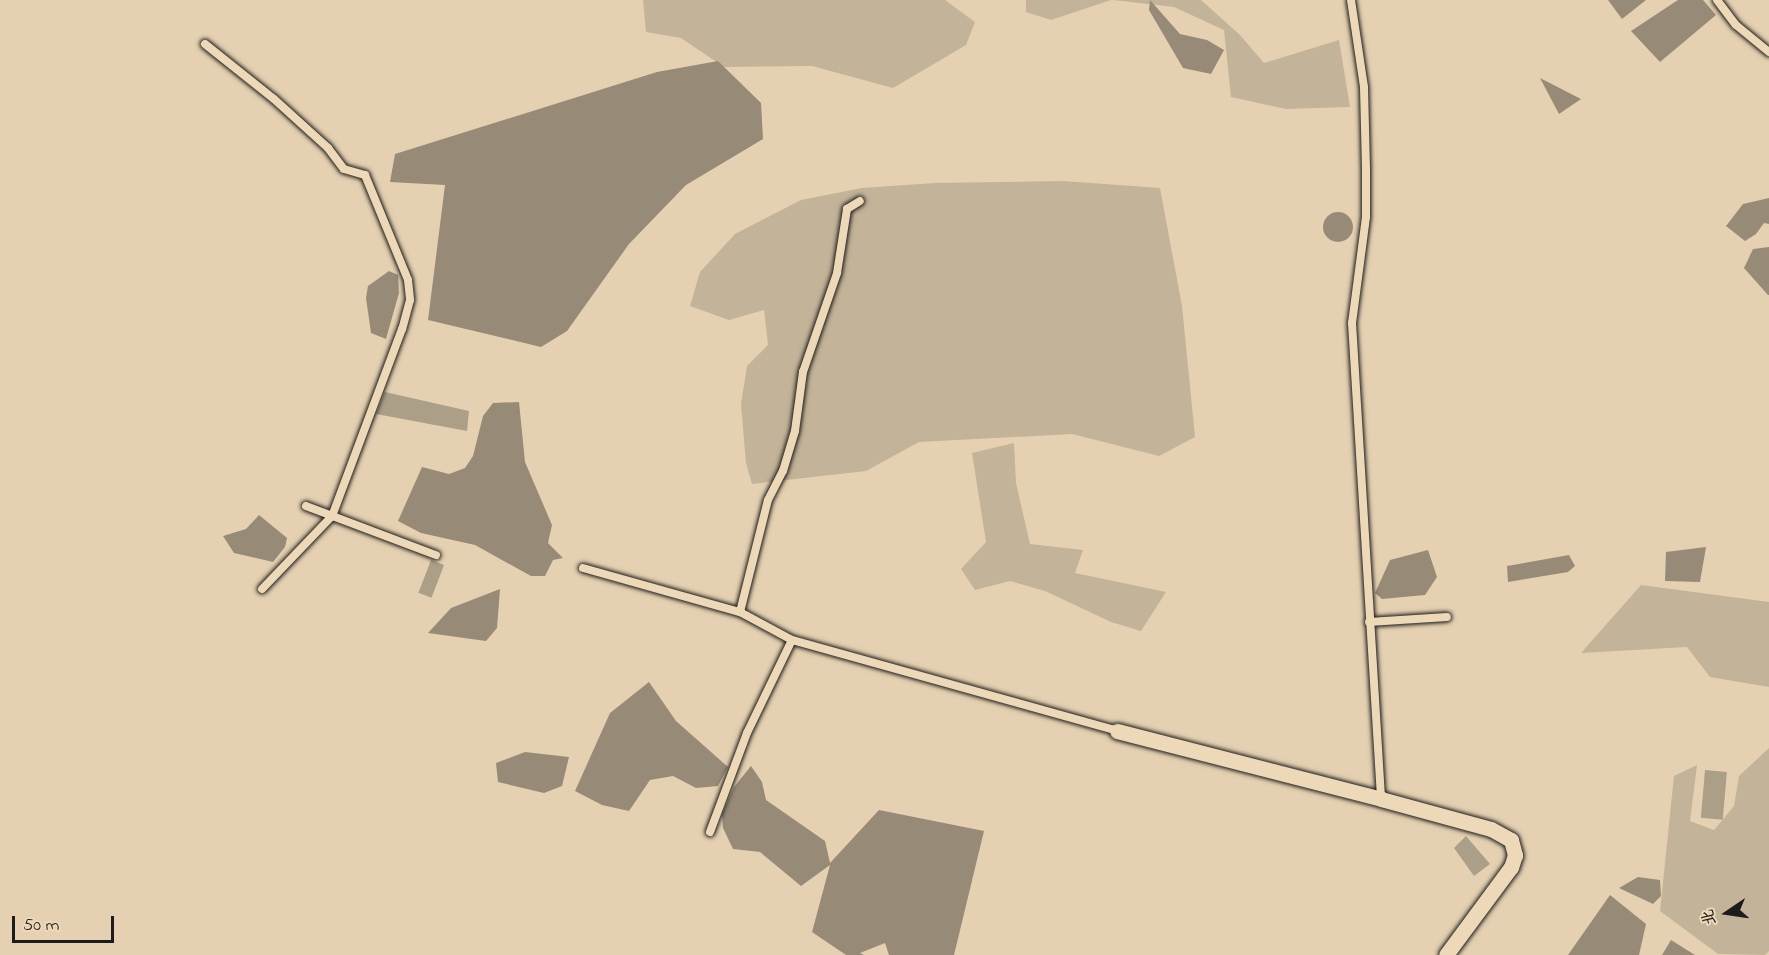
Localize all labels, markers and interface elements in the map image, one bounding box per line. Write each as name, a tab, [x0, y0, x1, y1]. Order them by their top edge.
north arrow	[1697, 883, 1757, 943]
scale bar	[15, 904, 117, 942]
text: 北	[1696, 907, 1723, 928]
text: 50 m	[23, 913, 60, 939]

